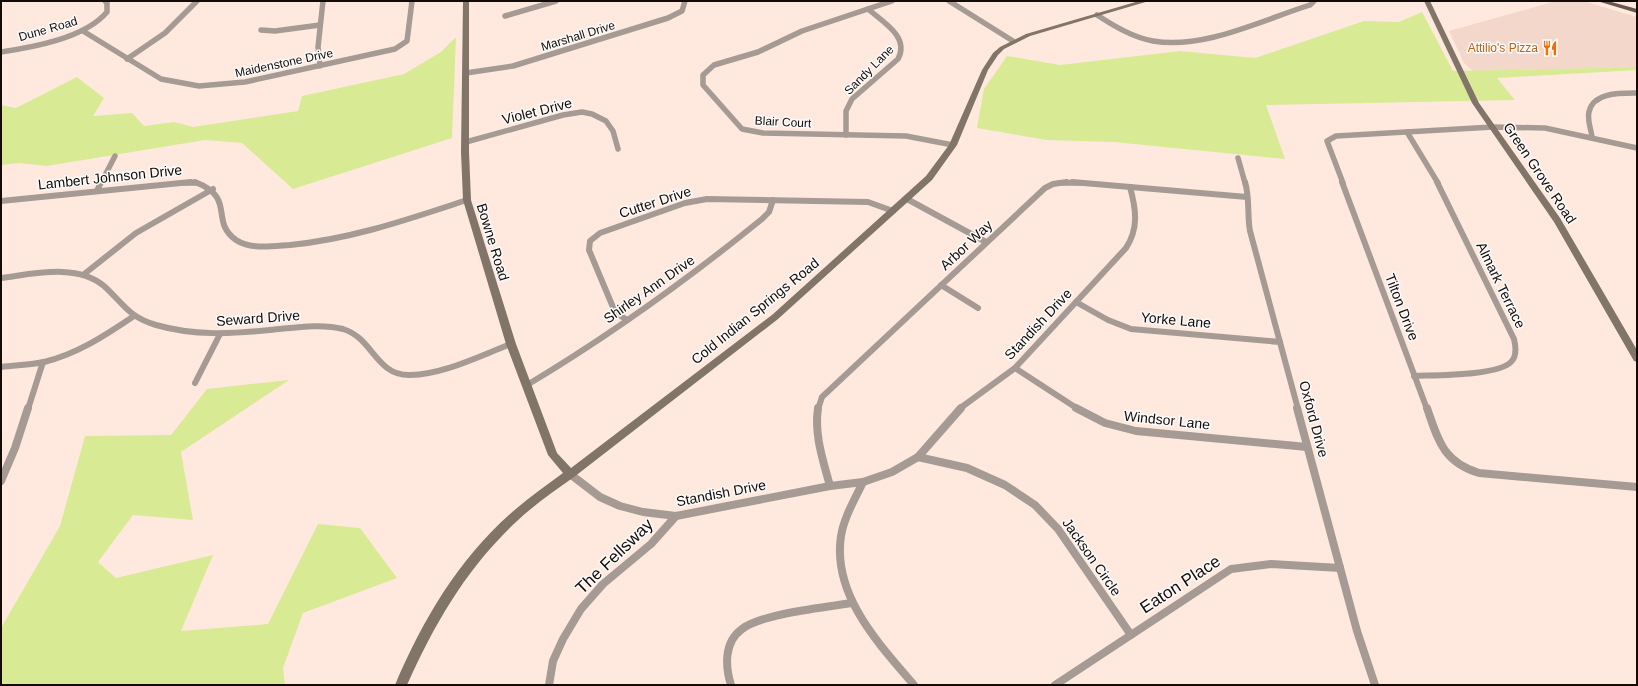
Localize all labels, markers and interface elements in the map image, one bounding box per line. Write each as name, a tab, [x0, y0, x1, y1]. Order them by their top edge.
street label: Dune Road	[17, 14, 79, 44]
street label: Marshall Drive	[539, 18, 617, 54]
restaurant icon: Attilio's Pizza	[1541, 39, 1559, 57]
place label: Attilio's Pizza	[1468, 41, 1538, 55]
street label: Sandy Lane	[841, 42, 897, 98]
street label: Maidenstone Drive	[234, 46, 335, 80]
street label: Violet Drive	[500, 95, 574, 127]
street label: Blair Court	[754, 114, 812, 131]
street label: Green Grove Road	[1500, 119, 1580, 227]
street label: Lambert Johnson Drive	[37, 161, 183, 193]
street label: Cutter Drive	[617, 183, 693, 221]
street label: Bowne Road	[474, 201, 512, 283]
street label: Arbor Way	[937, 217, 995, 273]
street label: Almark Terrace	[1473, 239, 1529, 331]
street label: Shirley Ann Drive	[600, 252, 698, 326]
street label: Cold Indian Springs Road	[688, 255, 822, 367]
street label: Tilton Drive	[1382, 271, 1422, 343]
street label: Standish Drive	[1001, 285, 1075, 363]
street label: Seward Drive	[216, 307, 301, 329]
street label: Yorke Lane	[1140, 309, 1212, 331]
street label: Oxford Drive	[1296, 379, 1332, 459]
street label: Windsor Lane	[1123, 408, 1211, 432]
street label: Standish Drive	[675, 476, 767, 510]
street label: The Fellsway	[572, 514, 657, 598]
street label: Jackson Circle	[1059, 515, 1125, 599]
street label: Eaton Place	[1137, 551, 1224, 617]

